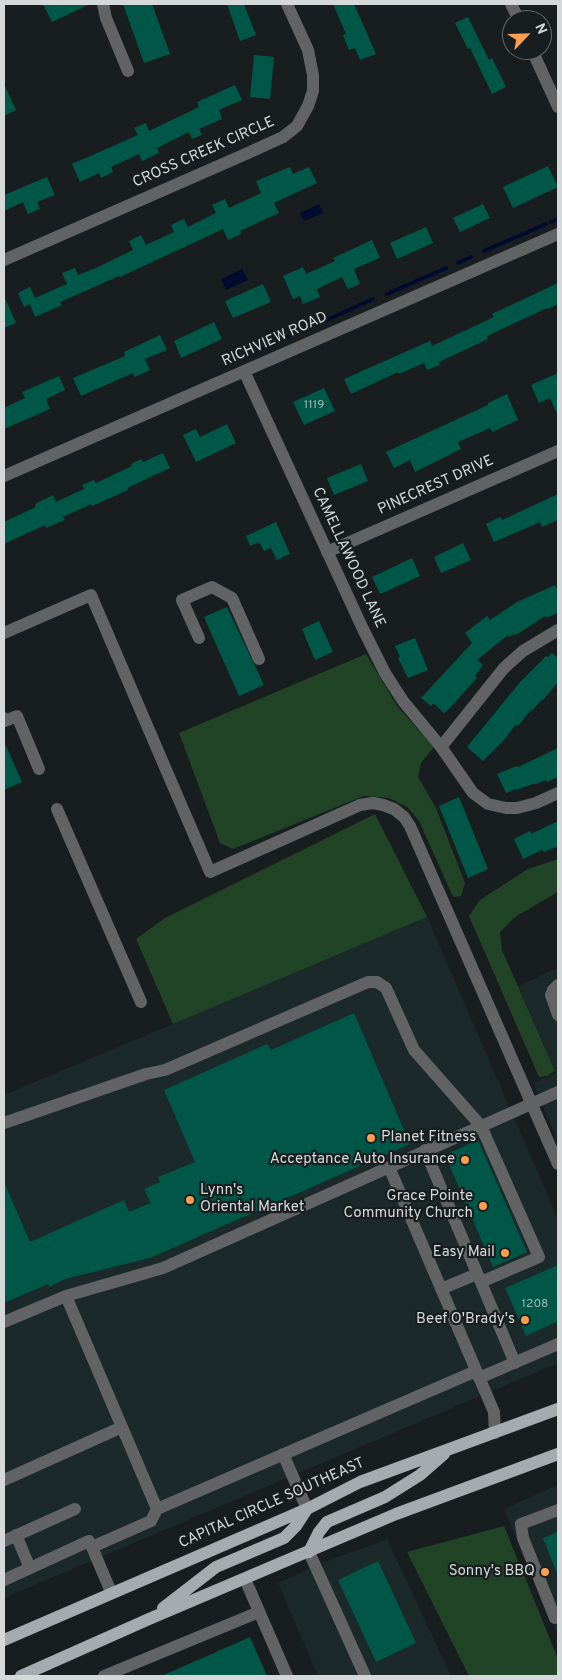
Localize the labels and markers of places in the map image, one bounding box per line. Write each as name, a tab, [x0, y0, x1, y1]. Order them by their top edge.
place label: Planet Fitness	[381, 1129, 476, 1147]
marker: Planet Fitness	[365, 1132, 377, 1144]
place label: Acceptance Auto Insurance	[270, 1151, 455, 1169]
marker: Acceptance Auto Insurance	[459, 1154, 471, 1166]
place label: Lynn's Oriental Market	[200, 1182, 304, 1217]
place label: Grace Pointe Community Church	[344, 1188, 473, 1223]
marker: Lynn's Oriental Market	[184, 1194, 196, 1206]
marker: Grace Pointe Community Church	[477, 1200, 489, 1212]
place label: Easy Mail	[433, 1244, 495, 1262]
marker: Easy Mail	[499, 1247, 511, 1259]
place label: Beef O'Brady's	[416, 1311, 515, 1329]
marker: Beef O'Brady's	[519, 1314, 531, 1326]
place label: Sonny's BBQ	[449, 1563, 535, 1581]
marker: Sonny's BBQ	[539, 1566, 551, 1578]

